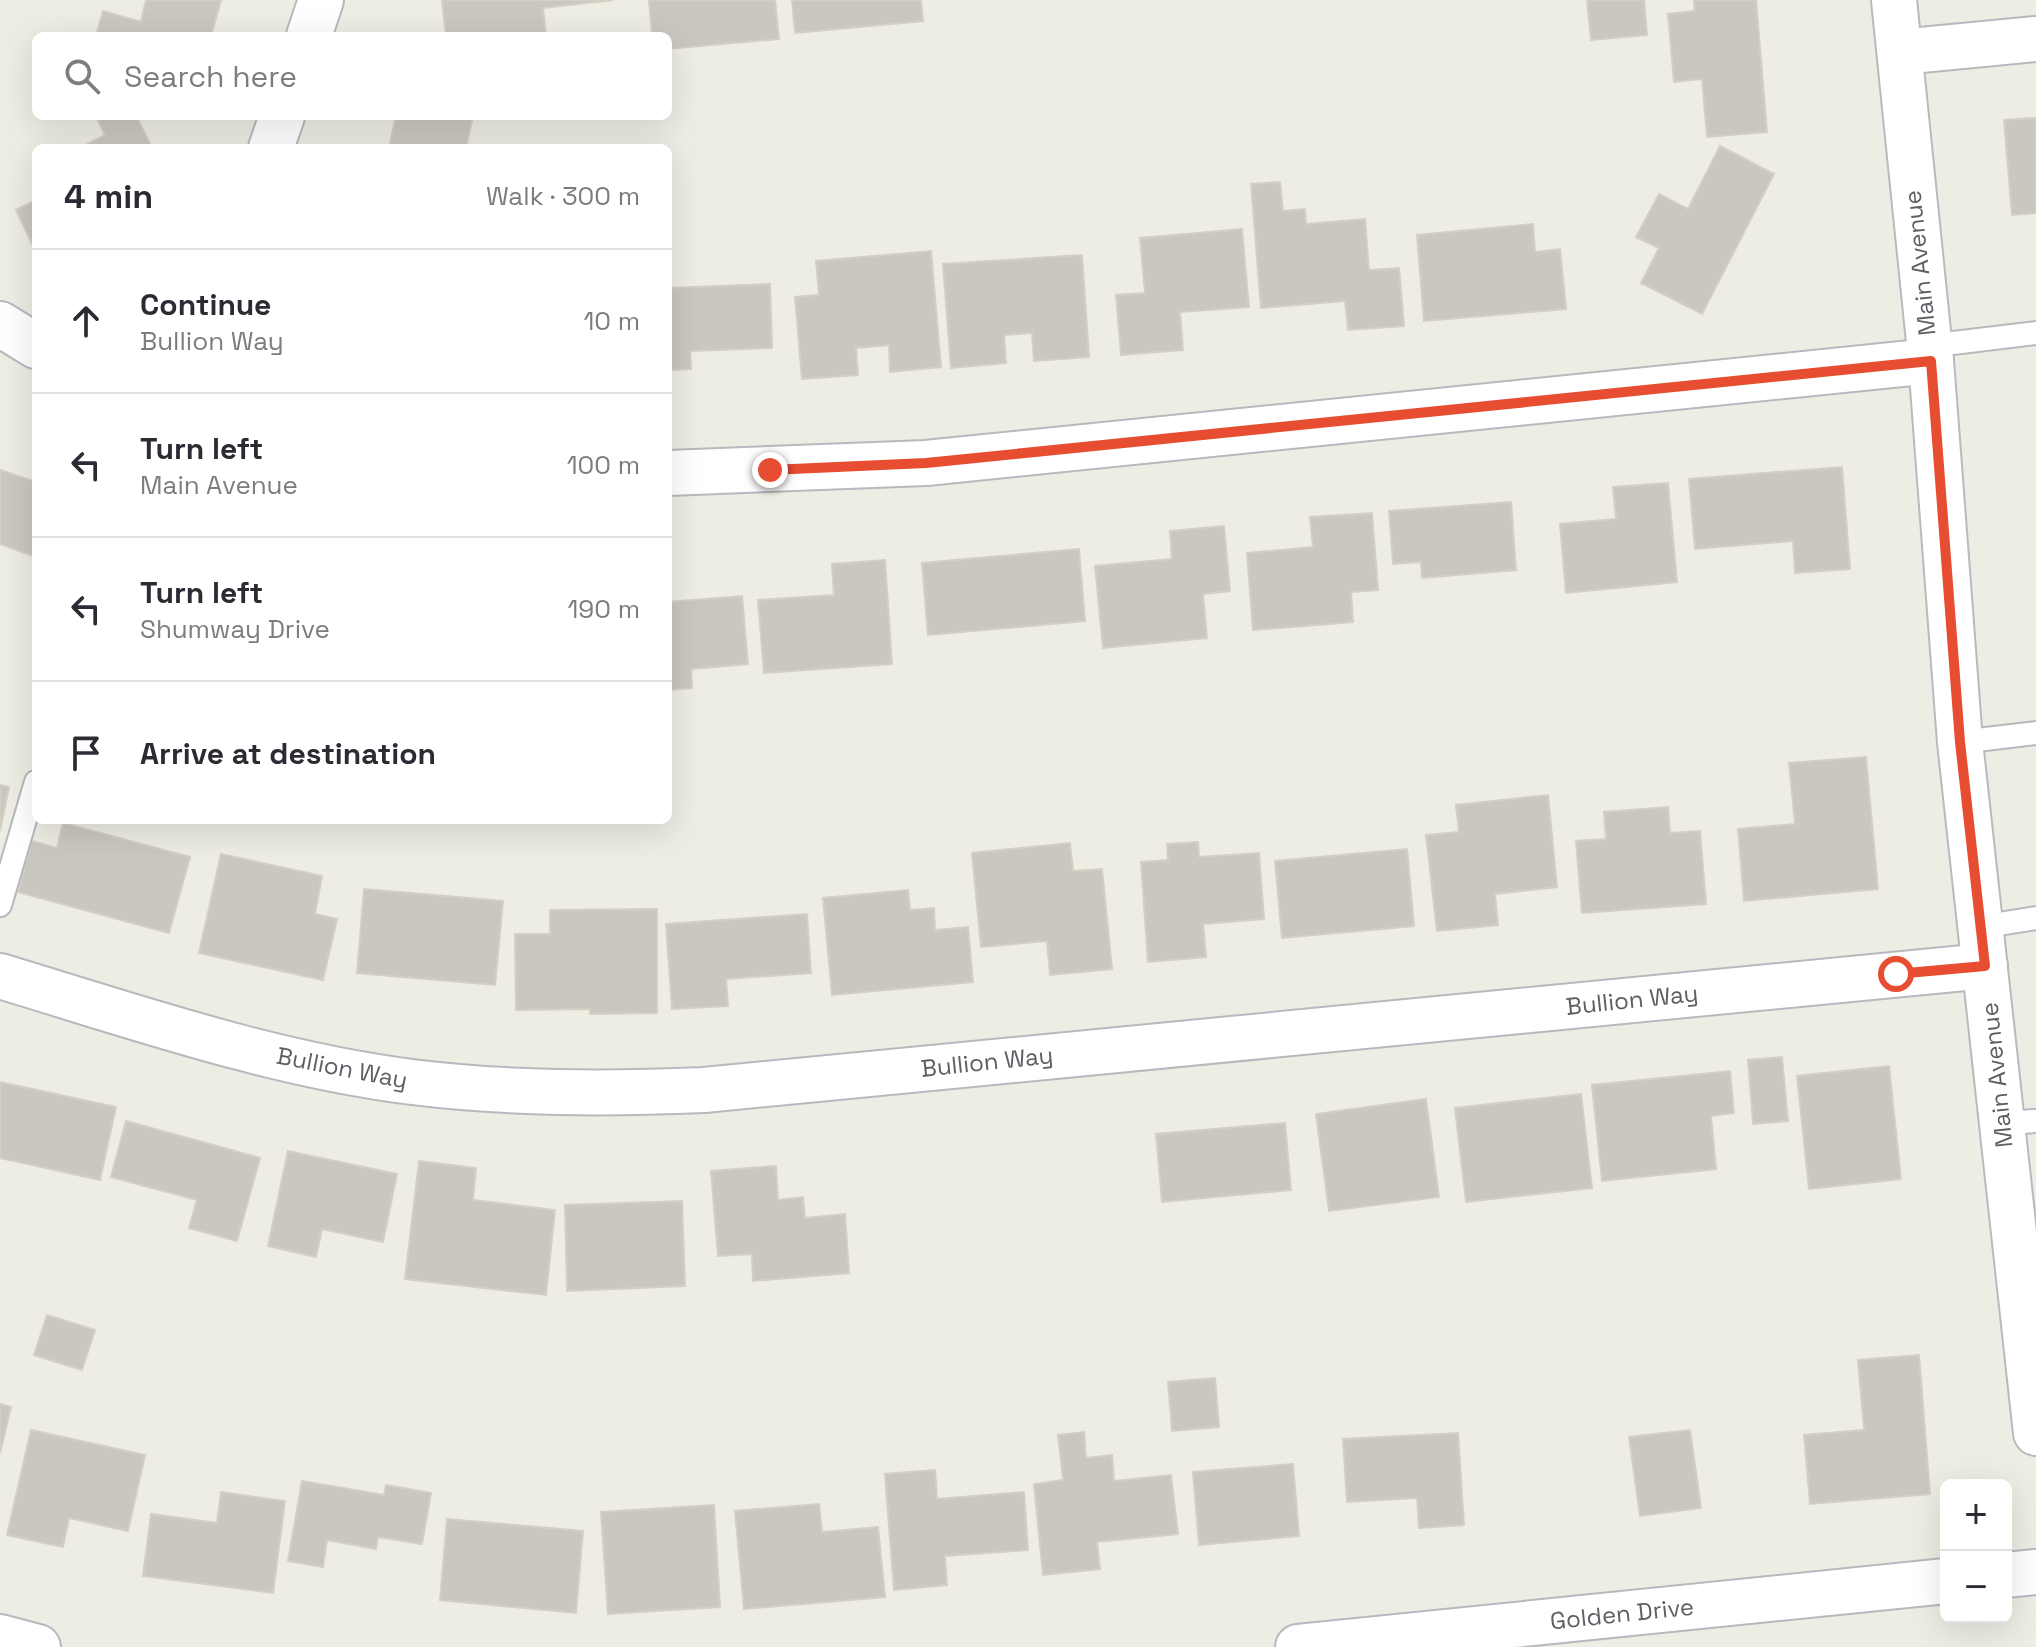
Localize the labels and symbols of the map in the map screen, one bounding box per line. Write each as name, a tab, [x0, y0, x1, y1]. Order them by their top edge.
street label: Main Avenue	[1896, 189, 1943, 337]
route end	[752, 452, 788, 488]
route start	[1878, 956, 1914, 992]
street label: Bullion Way	[1564, 977, 1700, 1022]
street label: Main Avenue	[1973, 1001, 2020, 1149]
street label: Bullion Way	[919, 1039, 1055, 1084]
street label: Bullion Way	[274, 1040, 410, 1095]
street label: Golden Drive	[1548, 1591, 1695, 1636]

